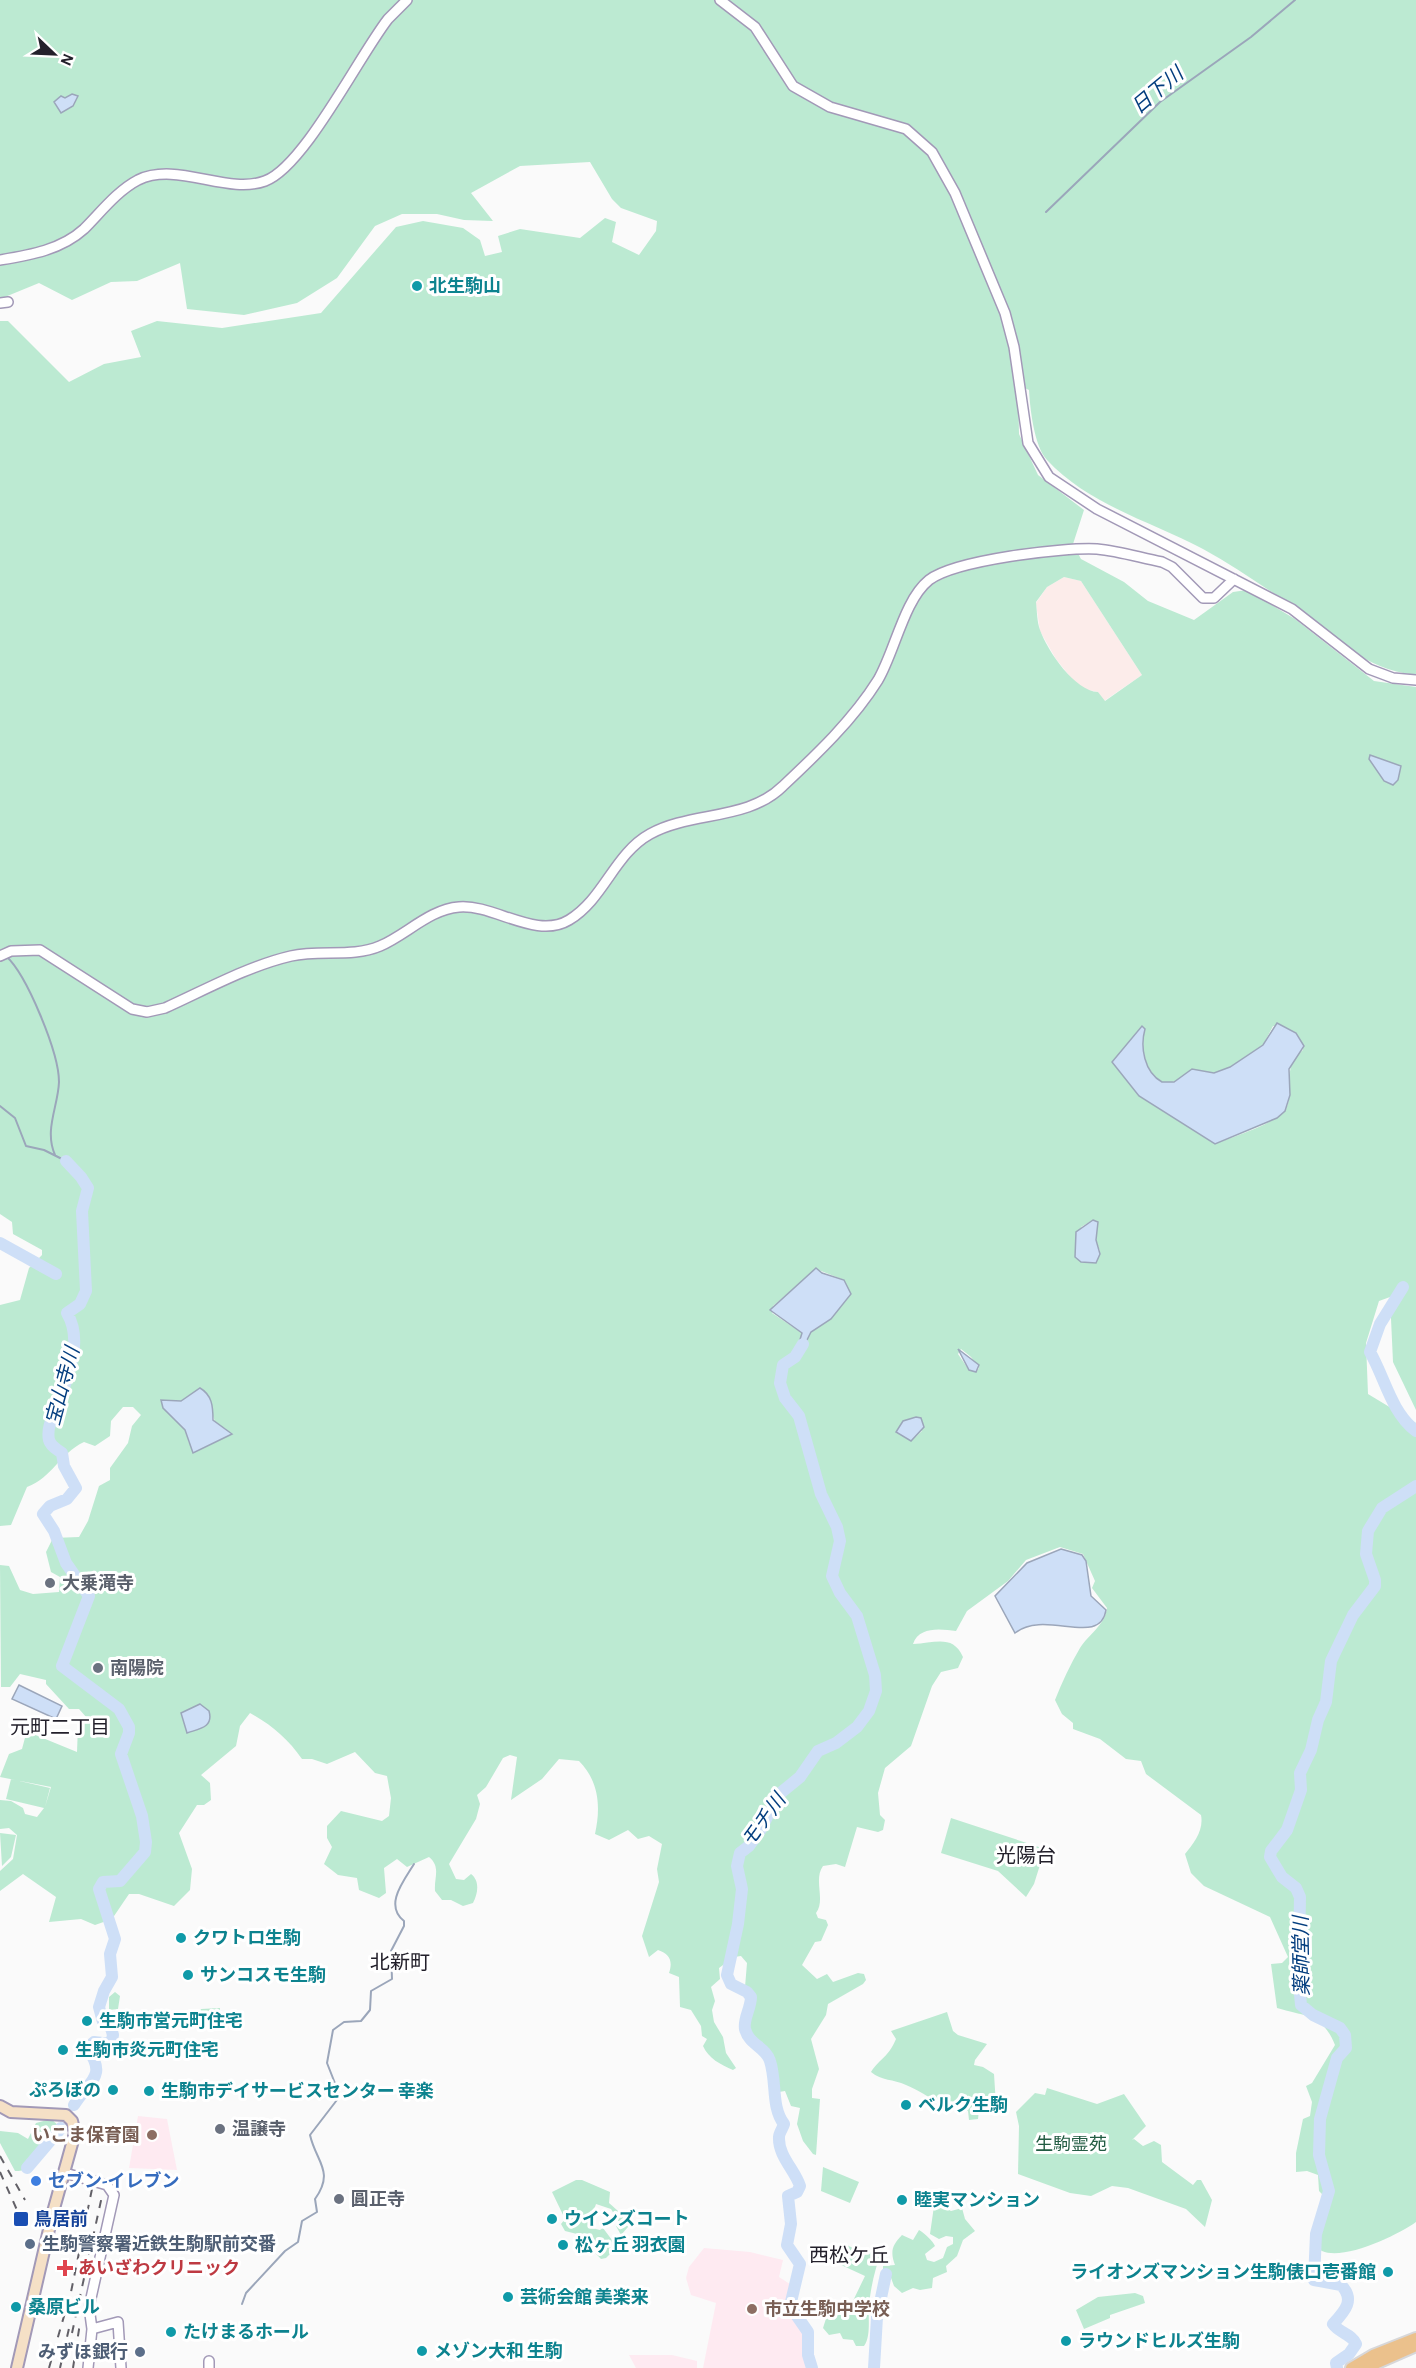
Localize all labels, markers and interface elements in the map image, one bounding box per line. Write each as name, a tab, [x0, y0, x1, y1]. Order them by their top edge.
north arrow	[24, 24, 84, 84]
text: N	[57, 51, 76, 68]
water label: 日下川	[1128, 63, 1189, 118]
place label: 北生駒山	[429, 276, 501, 296]
marker: 北生駒山	[410, 279, 424, 293]
water label: 宝山寺川	[42, 1343, 83, 1427]
place label: 大乗滝寺	[62, 1573, 134, 1593]
marker: 大乗滝寺	[43, 1576, 57, 1590]
place label: 南陽院	[110, 1658, 164, 1678]
marker: 南陽院	[91, 1661, 105, 1675]
district label: 元町二丁目	[10, 1718, 110, 1738]
water label: モチ川	[738, 1789, 791, 1851]
district label: 光陽台	[996, 1845, 1056, 1866]
water label: 薬師堂川	[1290, 1914, 1313, 1996]
place label: クワトロ生駒	[193, 1928, 301, 1948]
marker: クワトロ生駒	[174, 1931, 188, 1945]
district label: 北新町	[370, 1952, 430, 1973]
place label: サンコスモ生駒	[200, 1965, 326, 1985]
marker: サンコスモ生駒	[181, 1968, 195, 1982]
place label: 生駒市営元町住宅	[99, 2011, 243, 2031]
marker: 生駒市営元町住宅	[80, 2014, 94, 2028]
place label: 生駒市炎元町住宅	[75, 2040, 219, 2060]
marker: 生駒市炎元町住宅	[56, 2043, 70, 2057]
place label: ぷろぼの	[29, 2080, 101, 2100]
place label: 生駒市デイサービスセンター 幸楽	[161, 2081, 434, 2101]
marker: ぷろぼの	[106, 2083, 120, 2097]
marker: 生駒市デイサービスセンター 幸楽	[142, 2084, 156, 2098]
place label: ベルク生駒	[918, 2095, 1008, 2115]
marker: ベルク生駒	[899, 2098, 913, 2112]
place label: 温譲寺	[232, 2119, 286, 2139]
marker: 温譲寺	[213, 2122, 227, 2136]
place label: いこま保育園	[32, 2125, 140, 2145]
marker: いこま保育園	[145, 2128, 159, 2142]
park label: 生駒霊苑	[1035, 2135, 1107, 2154]
place label: セブン-イレブン	[48, 2171, 179, 2191]
marker: セブン-イレブン	[29, 2174, 43, 2188]
place label: 圓正寺	[351, 2190, 405, 2209]
place label: 睦実マンション	[914, 2191, 1040, 2210]
marker: 圓正寺	[332, 2192, 346, 2206]
marker: 睦実マンション	[895, 2193, 909, 2207]
place label: 鳥居前	[34, 2209, 88, 2229]
place label: ウインズコート	[564, 2209, 690, 2229]
marker: 鳥居前	[12, 2210, 30, 2228]
marker: ウインズコート	[545, 2212, 559, 2226]
place label: 生駒警察署近鉄生駒駅前交番	[42, 2234, 276, 2254]
place label: 松ヶ丘 羽衣園	[575, 2235, 686, 2255]
marker: 生駒警察署近鉄生駒駅前交番	[23, 2237, 37, 2251]
marker: 松ヶ丘 羽衣園	[556, 2238, 570, 2252]
district label: 西松ケ丘	[809, 2245, 889, 2266]
place label: あいざわクリニック	[78, 2258, 240, 2278]
marker: あいざわクリニック	[56, 2259, 74, 2277]
place label: ライオンズマンション生駒俵口壱番館	[1070, 2262, 1376, 2282]
marker: ライオンズマンション生駒俵口壱番館	[1381, 2265, 1395, 2279]
place label: 芸術会館 美楽来	[520, 2287, 649, 2307]
marker: 芸術会館 美楽来	[501, 2290, 515, 2304]
place label: 桑原ビル	[28, 2297, 100, 2317]
place label: 市立生駒中学校	[764, 2299, 890, 2319]
marker: 桑原ビル	[9, 2300, 23, 2314]
marker: 市立生駒中学校	[745, 2302, 759, 2316]
place label: たけまるホール	[183, 2323, 309, 2342]
marker: たけまるホール	[164, 2325, 178, 2339]
place label: ラウンドヒルズ生駒	[1078, 2331, 1240, 2351]
marker: ラウンドヒルズ生駒	[1059, 2334, 1073, 2348]
place label: みずほ銀行	[38, 2341, 128, 2362]
place label: メゾン大和 生駒	[434, 2341, 563, 2361]
marker: メゾン大和 生駒	[415, 2344, 429, 2358]
marker: みずほ銀行	[133, 2345, 147, 2359]

